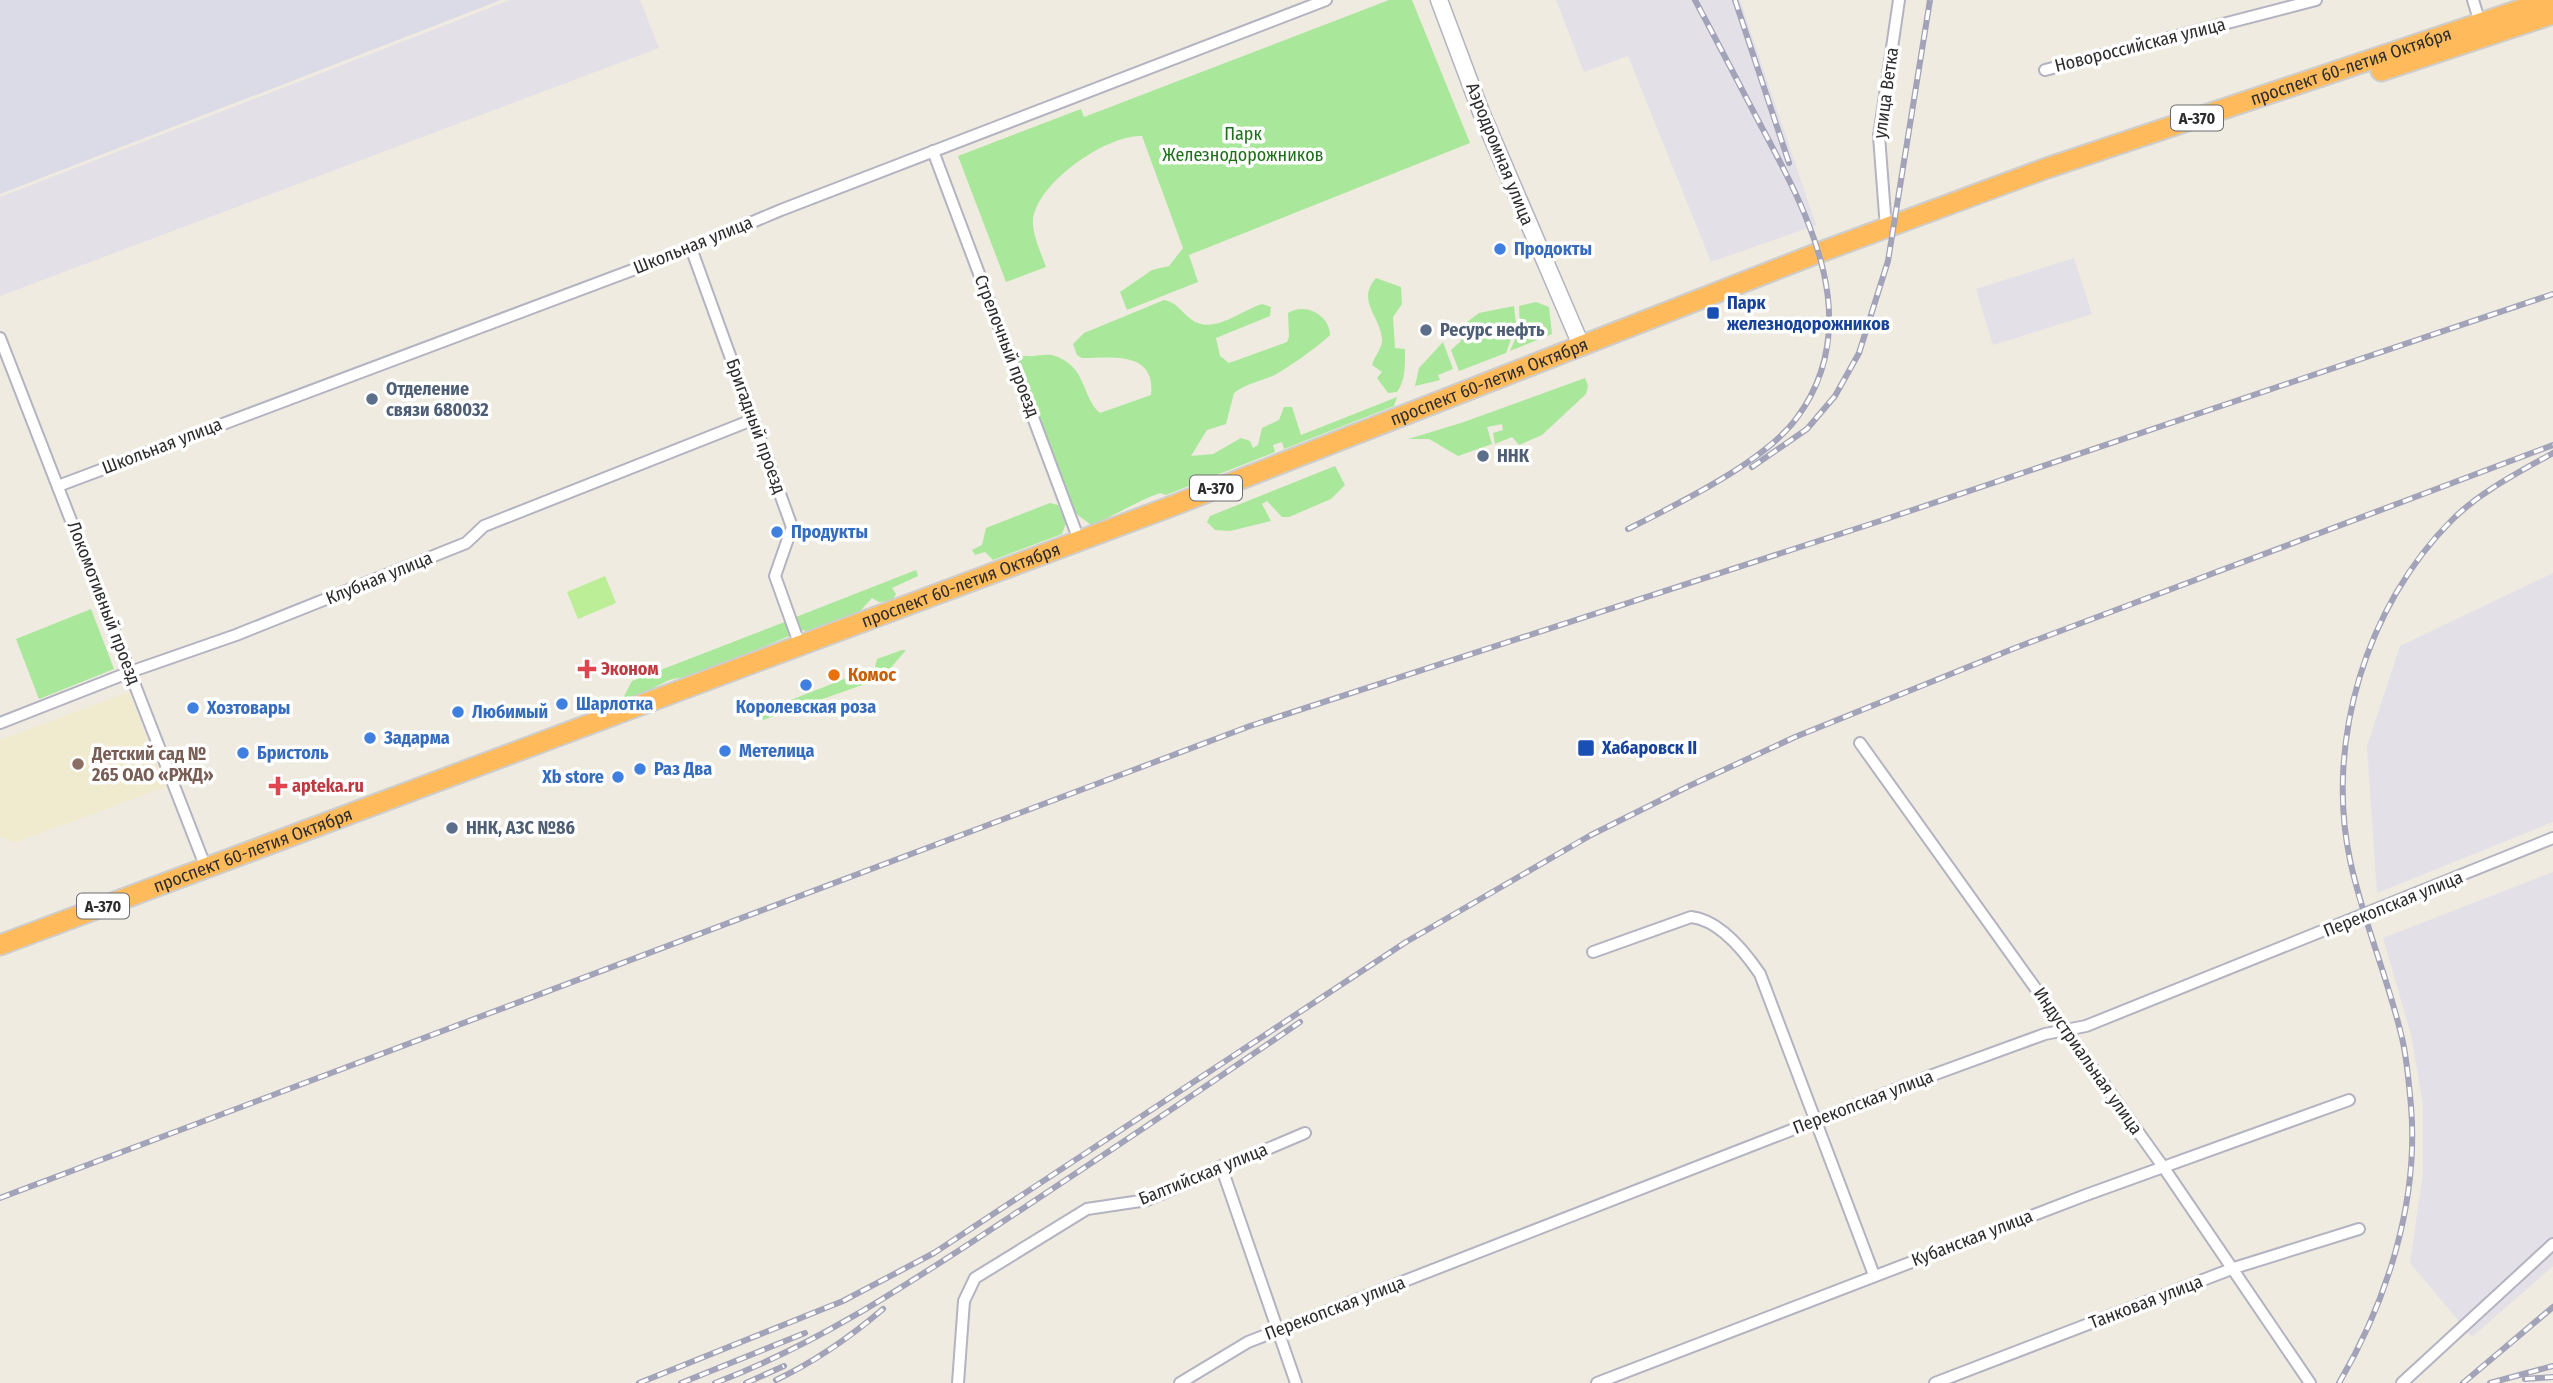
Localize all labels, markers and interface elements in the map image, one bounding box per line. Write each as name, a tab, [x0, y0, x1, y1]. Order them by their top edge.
street label: Новороссийская улица	[2052, 13, 2228, 77]
street label: проспект 60-летия Октября	[2248, 22, 2454, 110]
street label: улица Ветка	[1869, 46, 1903, 140]
street label: Аэродромная улица	[1461, 79, 1539, 229]
road number: А-370	[2171, 106, 2223, 130]
park label: Парк Железнодорожников	[1162, 123, 1324, 166]
street label: Школьная улица	[630, 211, 756, 279]
place label: Продокты	[1514, 238, 1592, 260]
marker: Продокты	[1492, 241, 1508, 257]
street label: Стрелочный проезд	[970, 272, 1044, 420]
place label: Парк железнодорожников	[1726, 292, 1890, 335]
marker: Парк железнодорожников	[1705, 305, 1721, 321]
place label: Ресурс нефть	[1440, 319, 1545, 341]
marker: Ресурс нефть	[1418, 322, 1434, 338]
street label: проспект 60-летия Октября	[1387, 333, 1591, 430]
street label: Бригадный проезд	[721, 355, 791, 497]
place label: Отделение связи 680032	[386, 378, 489, 421]
marker: Отделение связи 680032	[364, 391, 380, 407]
street label: Школьная улица	[99, 413, 225, 479]
place label: ННК	[1497, 445, 1530, 467]
marker: ННК	[1475, 448, 1491, 464]
road number: А-370	[1190, 475, 1242, 500]
street label: Локомотивный проезд	[63, 518, 145, 688]
place label: Продукты	[791, 521, 868, 543]
marker: Продукты	[769, 524, 785, 540]
street label: проспект 60-летия Октября	[858, 538, 1063, 632]
street label: Клубная улица	[323, 547, 436, 609]
place label: Эконом	[601, 658, 658, 680]
marker: Эконом	[579, 661, 595, 677]
place label: Комос	[848, 664, 896, 686]
marker: Комос	[826, 667, 842, 683]
marker: Королевская роза	[798, 677, 814, 693]
place label: Шарлотка	[576, 693, 653, 715]
marker: Шарлотка	[554, 696, 570, 712]
place label: Королевская роза	[736, 696, 876, 718]
place label: Хозтовары	[206, 697, 290, 719]
marker: Хозтовары	[185, 700, 201, 716]
place label: Любимый	[472, 701, 548, 723]
marker: Любимый	[450, 704, 466, 720]
place label: Задарма	[383, 727, 450, 749]
marker: Задарма	[362, 730, 378, 746]
place label: Хабаровск II	[1601, 737, 1697, 759]
marker: Хабаровск II	[1576, 738, 1596, 758]
place label: Метелица	[739, 740, 815, 762]
place label: Бристоль	[257, 742, 329, 764]
place label: Детский сад № 265 ОАО «РЖД»	[91, 743, 214, 786]
marker: Метелица	[717, 743, 733, 759]
marker: Бристоль	[235, 745, 251, 761]
marker: Детский сад № 265 ОАО «РЖД»	[70, 756, 86, 772]
place label: Раз Два	[654, 758, 712, 780]
marker: Раз Два	[632, 761, 648, 777]
place label: Xb store	[541, 766, 604, 788]
marker: Xb store	[610, 769, 626, 785]
place label: apteka.ru	[292, 775, 364, 797]
marker: apteka.ru	[270, 778, 286, 794]
street label: проспект 60-летия Октября	[150, 803, 355, 898]
place label: ННК, АЗС №86	[466, 817, 575, 839]
marker: ННК, АЗС №86	[444, 820, 460, 836]
street label: Перекопская улица	[2320, 866, 2466, 942]
road number: А-370	[77, 893, 129, 918]
street label: Индустриальная улица	[2029, 983, 2147, 1139]
street label: Перекопская улица	[1790, 1065, 1936, 1139]
street label: Балтийская улица	[1135, 1138, 1271, 1210]
street label: Кубанская улица	[1908, 1205, 2036, 1271]
street label: Танковая улица	[2086, 1270, 2206, 1334]
street label: Перекопская улица	[1262, 1271, 1408, 1345]

